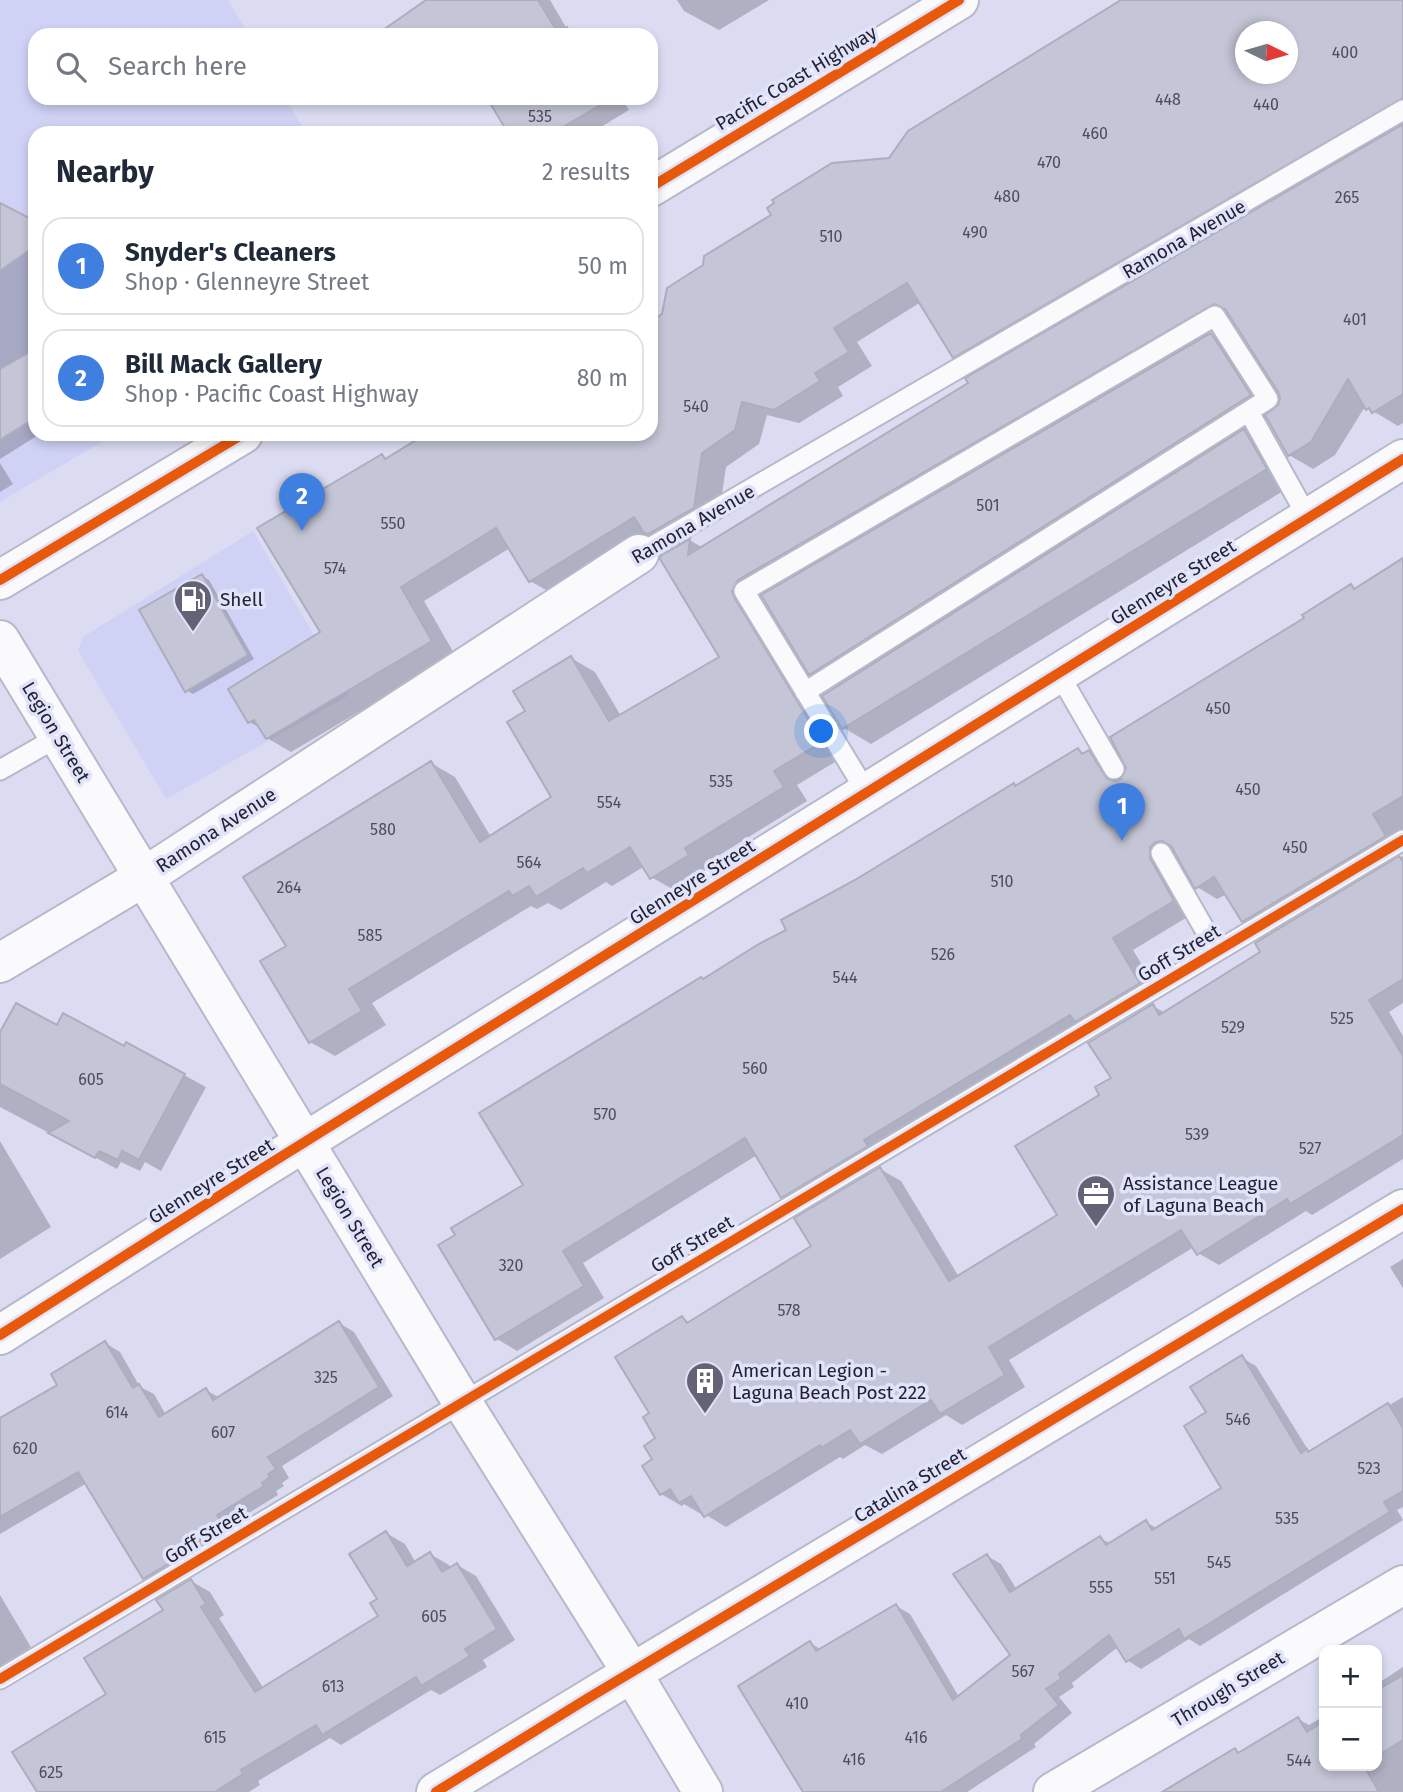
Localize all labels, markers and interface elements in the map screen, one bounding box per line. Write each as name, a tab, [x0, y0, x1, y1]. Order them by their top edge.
street label: Pacific Coast Highway	[711, 20, 881, 135]
north arrow	[1235, 21, 1298, 84]
search box	[28, 28, 658, 105]
house number: 400	[1332, 43, 1358, 62]
icon: search	[52, 48, 90, 86]
text: Search here	[108, 51, 247, 82]
house number: 448	[1155, 90, 1181, 109]
house number: 440	[1253, 95, 1279, 114]
house number: 535	[528, 107, 552, 126]
house number: 460	[1082, 124, 1108, 143]
house number: 470	[1037, 153, 1061, 172]
text: Nearby	[56, 154, 154, 190]
text: 2 results	[542, 158, 630, 186]
house number: 480	[994, 187, 1020, 206]
house number: 265	[1335, 188, 1359, 207]
street label: Ramona Avenue	[1118, 194, 1250, 284]
house number: 490	[962, 223, 988, 242]
house number: 510	[819, 227, 843, 246]
text: Snyder's Cleaners	[125, 237, 336, 268]
text: 1	[76, 252, 86, 280]
text: 50 m	[578, 252, 628, 280]
text: Shop · Glenneyre Street	[125, 268, 369, 296]
house number: 401	[1343, 310, 1367, 329]
text: Bill Mack Gallery	[125, 349, 322, 380]
text: 2	[75, 364, 87, 392]
text: 80 m	[577, 364, 628, 392]
text: Shop · Pacific Coast Highway	[125, 380, 419, 408]
house number: 540	[683, 397, 709, 416]
pin: 2	[279, 473, 325, 531]
street label: Ramona Avenue	[627, 479, 759, 569]
house number: 501	[976, 496, 1000, 515]
house number: 550	[381, 514, 406, 533]
street label: Glenneyre Street	[1106, 534, 1240, 630]
house number: 574	[324, 559, 347, 578]
fuel station icon: Shell	[172, 578, 214, 633]
place label: Shell	[220, 588, 263, 611]
street label: Legion Street	[17, 677, 95, 787]
house number: 450	[1205, 699, 1231, 718]
your location	[804, 714, 838, 748]
house number: 535	[709, 772, 733, 791]
house number: 450	[1235, 780, 1261, 799]
street label: Ramona Avenue	[152, 783, 280, 877]
pin: 1	[1099, 783, 1145, 841]
house number: 554	[597, 793, 622, 812]
house number: 580	[370, 820, 396, 839]
street label: Glenneyre Street	[625, 834, 759, 930]
house number: 450	[1282, 838, 1308, 857]
house number: 564	[516, 853, 542, 872]
house number: 510	[990, 872, 1014, 891]
house number: 264	[277, 878, 302, 897]
street label: Goff Street	[1133, 919, 1225, 987]
house number: 585	[358, 926, 382, 945]
house number: 526	[931, 945, 955, 964]
house number: 544	[832, 968, 858, 987]
house number: 525	[1330, 1009, 1354, 1028]
house number: 529	[1221, 1018, 1245, 1037]
house number: 560	[742, 1059, 768, 1078]
house number: 605	[78, 1070, 104, 1089]
house number: 570	[593, 1105, 617, 1124]
house number: 539	[1185, 1125, 1209, 1144]
street label: Glenneyre Street	[144, 1133, 278, 1229]
house number: 527	[1299, 1139, 1321, 1158]
street label: Legion Street	[311, 1162, 389, 1272]
place label: Assistance League of Laguna Beach	[1123, 1172, 1278, 1217]
office icon: Assistance League of Laguna Beach	[1075, 1173, 1117, 1228]
street label: Goff Street	[646, 1210, 738, 1278]
house number: 320	[499, 1256, 523, 1275]
house number: 578	[777, 1301, 801, 1320]
place label: American Legion - Laguna Beach Post 222	[732, 1359, 927, 1404]
building icon: American Legion - Laguna Beach Post 222	[684, 1360, 726, 1415]
house number: 325	[314, 1368, 338, 1387]
house number: 614	[105, 1403, 129, 1422]
house number: 546	[1225, 1410, 1251, 1429]
house number: 607	[211, 1423, 235, 1442]
house number: 620	[12, 1439, 38, 1458]
street label: Catalina Street	[850, 1442, 970, 1527]
house number: 523	[1357, 1459, 1381, 1478]
street label: Goff Street	[160, 1501, 252, 1569]
house number: 535	[1275, 1509, 1299, 1528]
house number: 545	[1207, 1553, 1231, 1572]
house number: 551	[1154, 1569, 1176, 1588]
house number: 555	[1089, 1578, 1113, 1597]
house number: 605	[421, 1607, 447, 1626]
map controls	[1319, 1645, 1382, 1771]
button: +	[1319, 1645, 1382, 1708]
street label: Through Street	[1167, 1646, 1289, 1732]
house number: 567	[1011, 1662, 1035, 1681]
house number: 613	[322, 1677, 344, 1696]
house number: 410	[785, 1694, 809, 1713]
button: −	[1319, 1708, 1382, 1771]
house number: 615	[204, 1728, 226, 1747]
house number: 416	[904, 1728, 928, 1747]
house number: 416	[842, 1750, 866, 1769]
house number: 544	[1286, 1751, 1312, 1770]
house number: 625	[39, 1763, 63, 1782]

